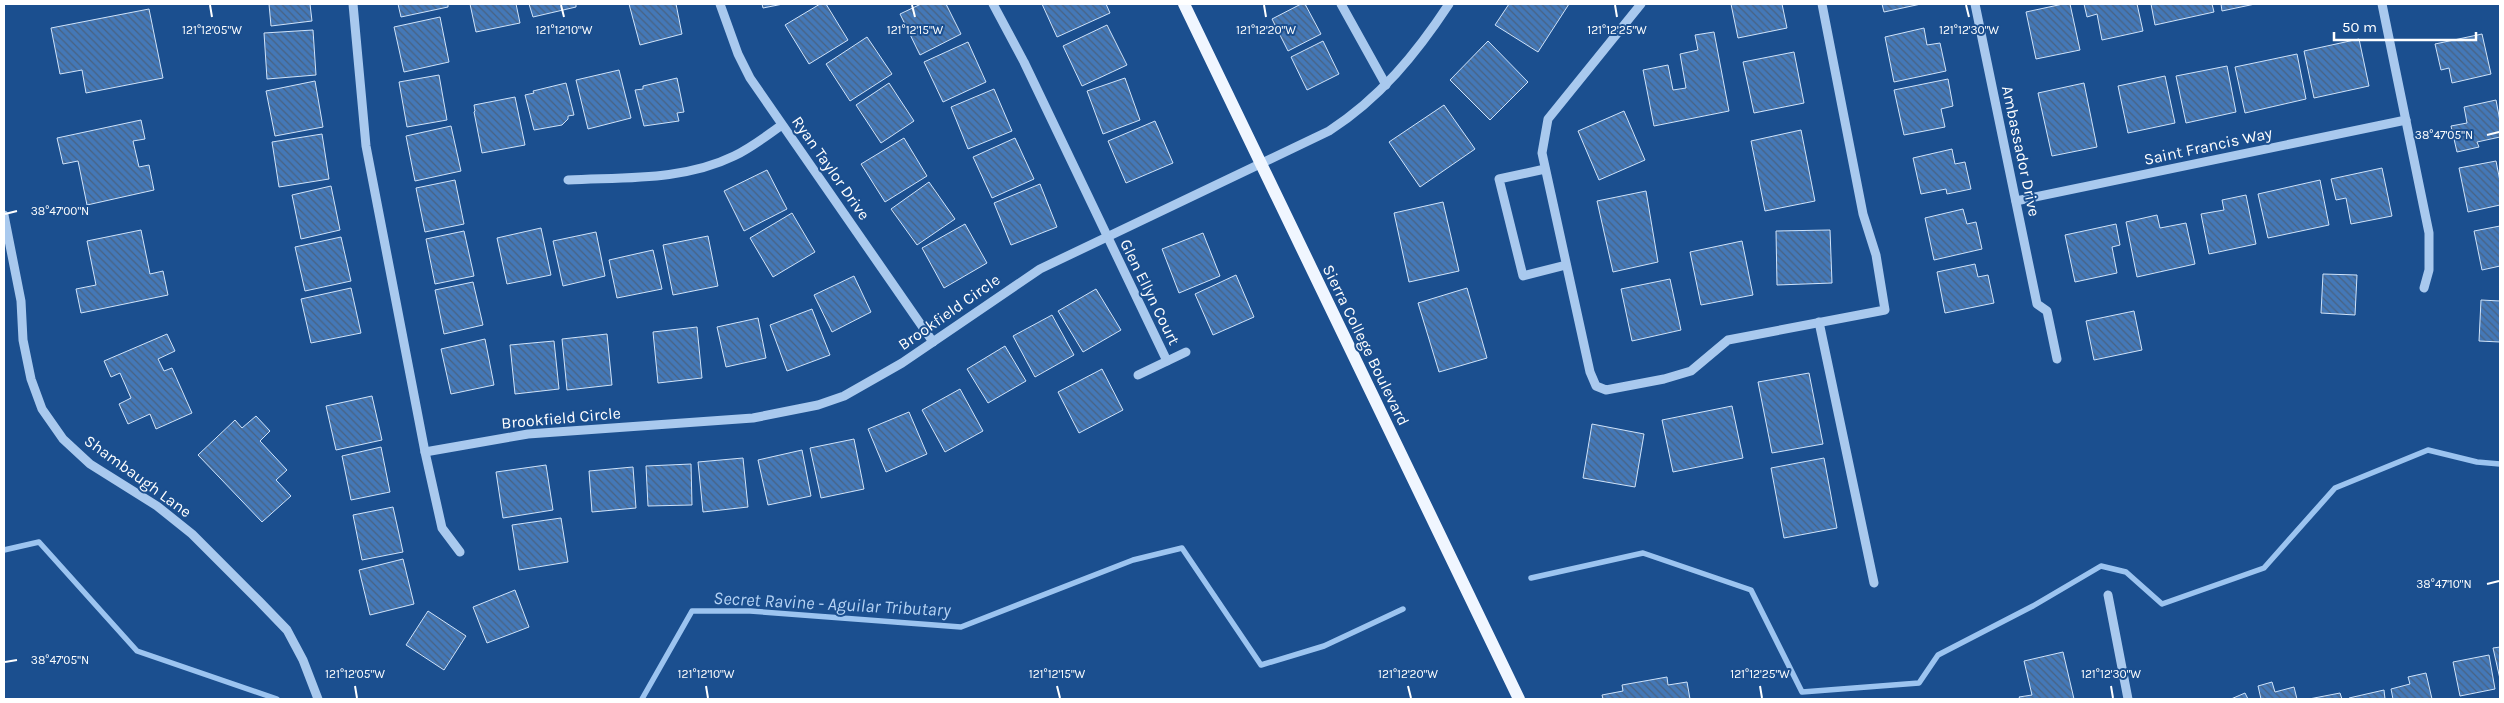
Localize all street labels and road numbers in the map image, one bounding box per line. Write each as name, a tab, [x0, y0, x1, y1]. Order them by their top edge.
street label: Ambassador Drive	[1998, 84, 2044, 218]
street label: Ryan Taylor Drive	[788, 112, 874, 224]
street label: Saint Francis Way	[2142, 123, 2274, 169]
street label: Glen Ellyn Court	[1116, 236, 1184, 348]
street label: Sierra College Boulevard	[1319, 261, 1413, 429]
street label: Brookfield Circle	[894, 270, 1004, 354]
street label: Brookfield Circle	[501, 403, 621, 433]
street label: Shambaugh Lane	[81, 431, 195, 521]

